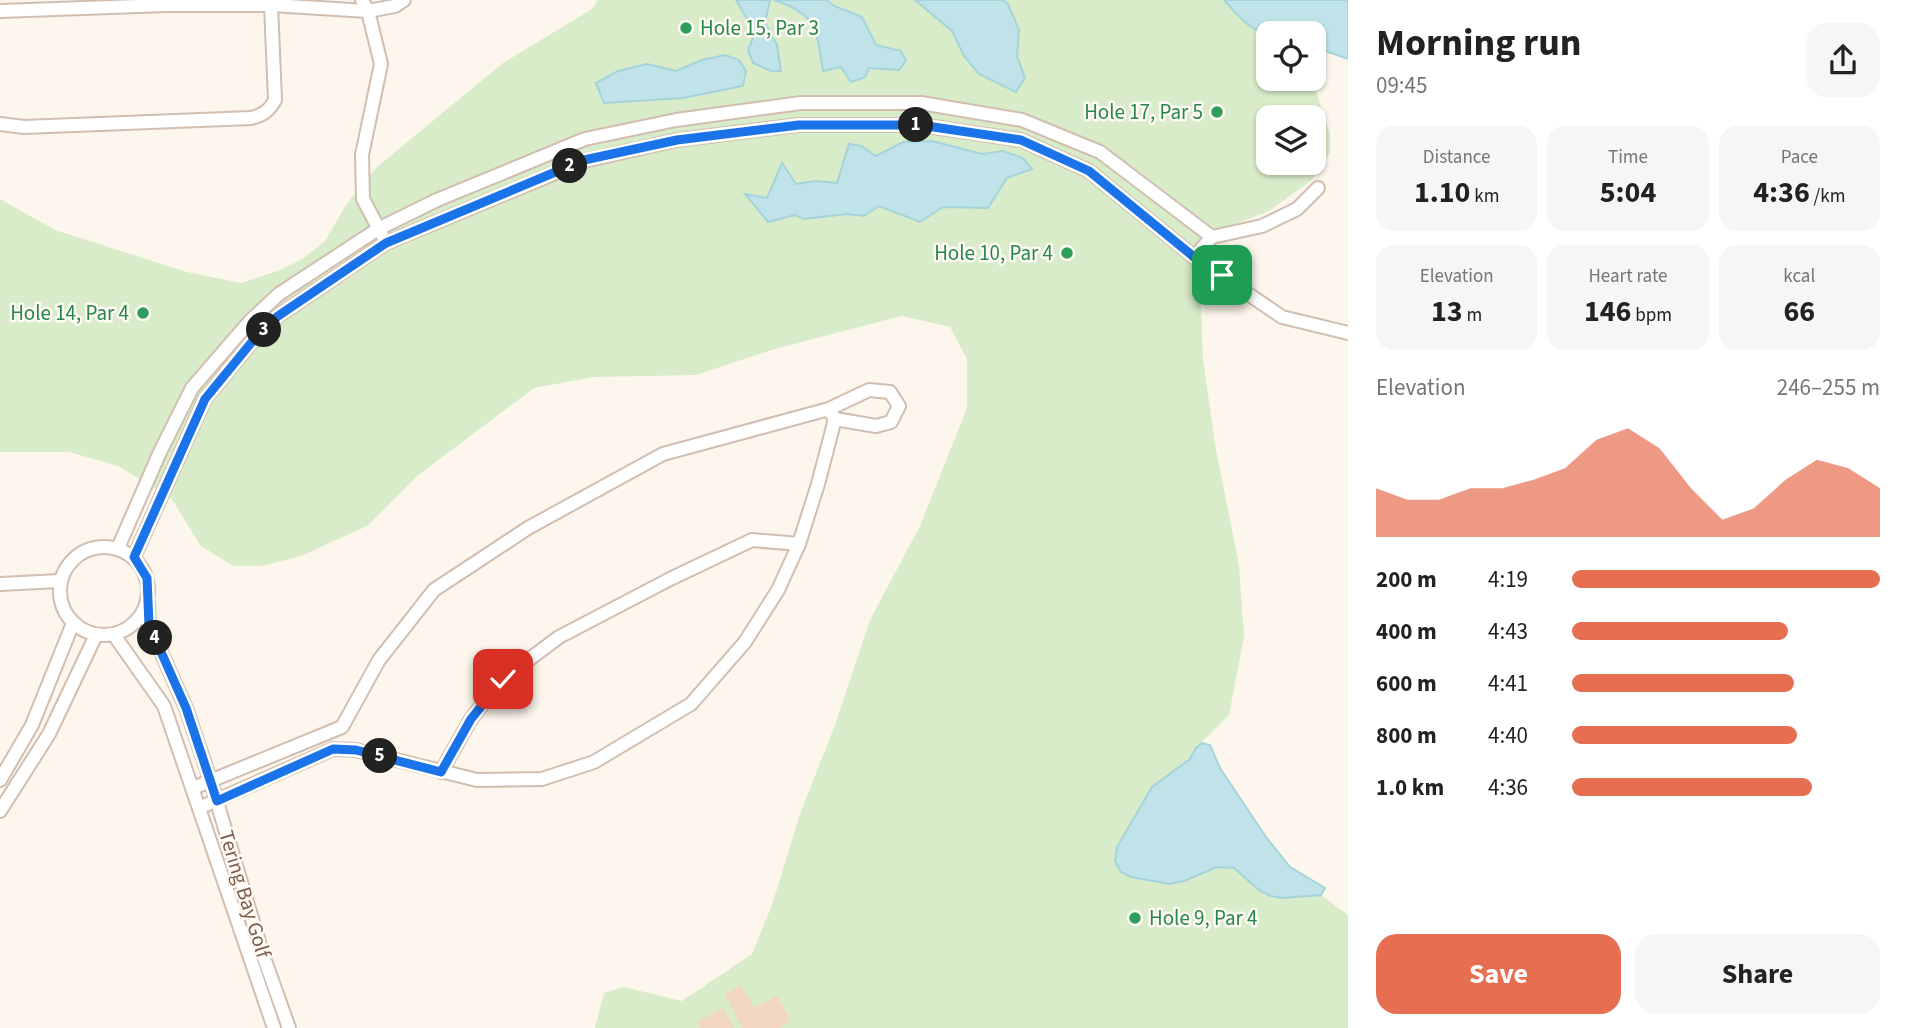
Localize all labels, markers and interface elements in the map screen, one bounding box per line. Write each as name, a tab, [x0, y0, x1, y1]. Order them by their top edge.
place label: Hole 15, Par 3	[700, 13, 819, 43]
text: Morning run	[1376, 16, 1581, 70]
marker: Hole 15, Par 3	[678, 20, 694, 36]
map controls	[1256, 21, 1326, 175]
button: locate	[1256, 21, 1326, 91]
button: share	[1806, 23, 1880, 97]
text: 09:45	[1376, 69, 1427, 102]
place label: Hole 17, Par 5	[1084, 97, 1203, 127]
marker: Hole 17, Par 5	[1209, 104, 1225, 120]
button: layers	[1256, 105, 1326, 175]
pin: 1	[898, 108, 934, 142]
text: 1	[910, 111, 921, 138]
text: Distance	[1423, 144, 1490, 171]
text: Time	[1608, 144, 1648, 171]
text: Pace	[1781, 144, 1818, 171]
pin: 2	[552, 148, 588, 184]
text: 2	[564, 152, 575, 179]
text: 1.10	[1414, 171, 1470, 214]
text: 5:04	[1600, 171, 1656, 214]
text: 4:36	[1753, 171, 1810, 214]
text: km	[1470, 183, 1499, 210]
text: /km	[1810, 183, 1845, 210]
place label: Hole 10, Par 4	[934, 238, 1053, 268]
marker: Hole 10, Par 4	[1059, 245, 1075, 261]
pin	[1192, 245, 1252, 305]
icon: arrive	[1203, 256, 1241, 294]
text: Elevation	[1420, 263, 1494, 290]
text: Heart rate	[1588, 263, 1667, 290]
text: kcal	[1783, 263, 1815, 290]
text: 13	[1431, 290, 1463, 333]
text: 146	[1584, 290, 1631, 333]
text: 66	[1783, 290, 1815, 333]
place label: Hole 14, Par 4	[10, 298, 129, 328]
text: m	[1463, 302, 1482, 329]
text: bpm	[1631, 302, 1672, 329]
marker: Hole 14, Par 4	[135, 305, 151, 321]
pin: 3	[246, 312, 282, 348]
text: 3	[258, 316, 269, 343]
text: Elevation	[1376, 371, 1466, 404]
text: 246–255 m	[1777, 371, 1880, 404]
text: 200 m	[1376, 563, 1437, 596]
text: 4:19	[1488, 563, 1528, 596]
text: 400 m	[1376, 615, 1437, 648]
text: 4:43	[1488, 615, 1528, 648]
pin: 4	[138, 620, 172, 656]
text: 4	[149, 624, 160, 651]
pin	[473, 649, 533, 709]
icon: check	[484, 660, 522, 698]
text: 600 m	[1376, 667, 1437, 700]
text: 4:41	[1488, 667, 1528, 700]
text: 800 m	[1376, 719, 1437, 752]
text: 4:40	[1488, 719, 1528, 752]
pin: 5	[362, 738, 398, 774]
text: 5	[374, 742, 385, 769]
text: 1.0 km	[1376, 771, 1444, 804]
text: 4:36	[1488, 771, 1528, 804]
street label: Tering Bay Golf	[211, 827, 279, 962]
place label: Hole 9, Par 4	[1149, 903, 1257, 933]
marker: Hole 9, Par 4	[1127, 910, 1143, 926]
button: Save	[1376, 934, 1621, 1014]
button: Share	[1635, 934, 1880, 1014]

